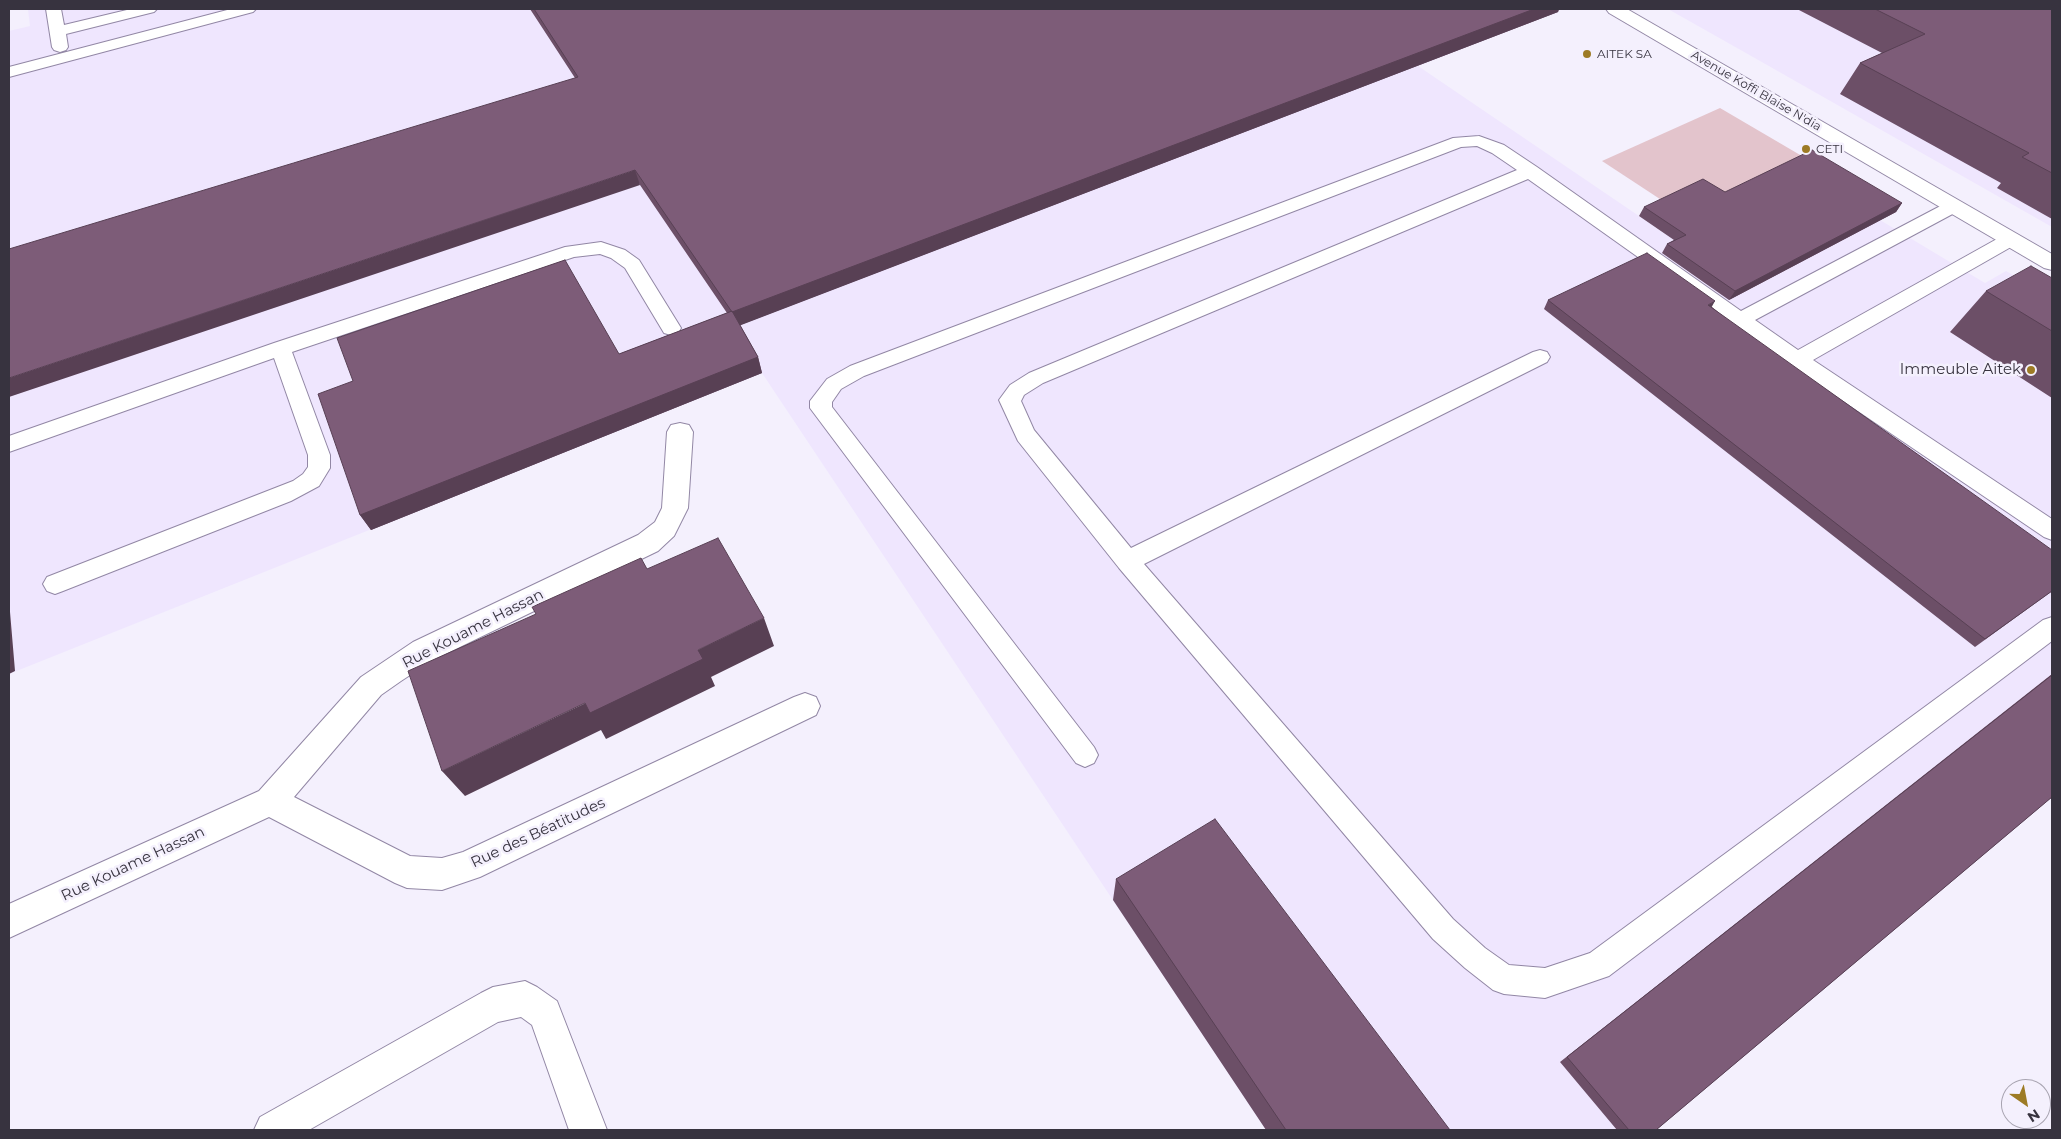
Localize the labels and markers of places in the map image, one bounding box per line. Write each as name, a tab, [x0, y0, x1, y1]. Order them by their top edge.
place label: AITEK SA	[1597, 47, 1652, 61]
marker: AITEK SA	[1581, 48, 1593, 60]
place label: CETI	[1816, 142, 1843, 156]
marker: CETI	[1800, 143, 1812, 155]
place label: Immeuble Aitek	[1900, 361, 2021, 379]
marker: Immeuble Aitek	[2025, 364, 2037, 376]

